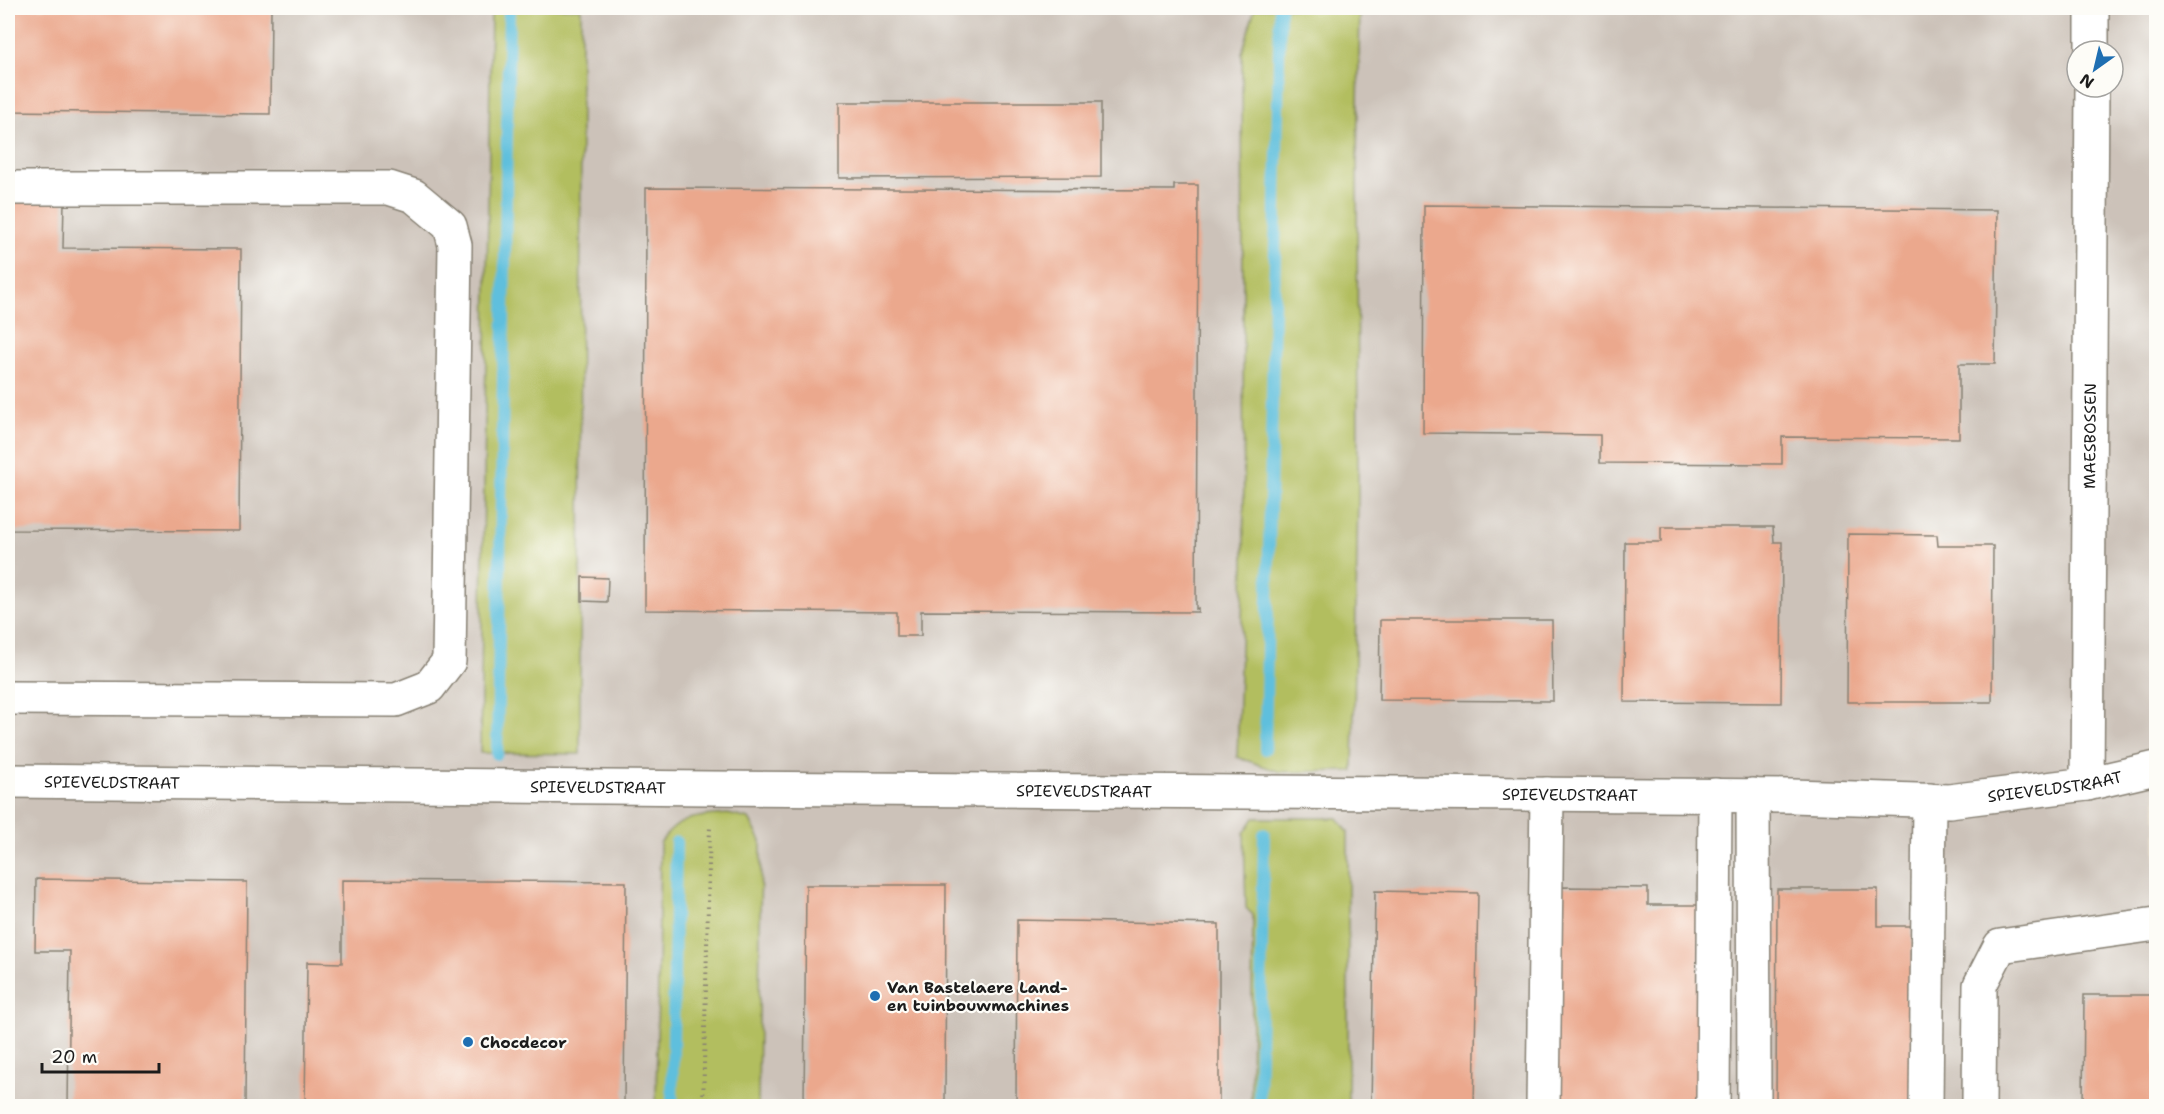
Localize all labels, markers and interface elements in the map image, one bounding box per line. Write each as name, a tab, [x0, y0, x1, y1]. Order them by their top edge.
north arrow	[2065, 39, 2125, 99]
text: N	[2076, 69, 2098, 93]
street label: MAESBOSSEN	[2079, 383, 2100, 489]
street label: SPIEVELDSTRAAT	[1986, 766, 2124, 807]
street label: SPIEVELDSTRAAT	[44, 771, 180, 793]
street label: SPIEVELDSTRAAT	[530, 776, 666, 798]
street label: SPIEVELDSTRAAT	[1016, 780, 1152, 802]
street label: SPIEVELDSTRAAT	[1502, 783, 1638, 805]
place label: Van Bastelaere Land- en tuinbouwmachines	[887, 977, 1069, 1016]
marker: Van Bastelaere Land- en tuinbouwmachines	[868, 989, 882, 1003]
place label: Chocdecor	[480, 1032, 567, 1053]
marker: Chocdecor	[461, 1035, 475, 1049]
scale bar	[42, 1036, 159, 1074]
text: 20 m	[51, 1045, 97, 1069]

